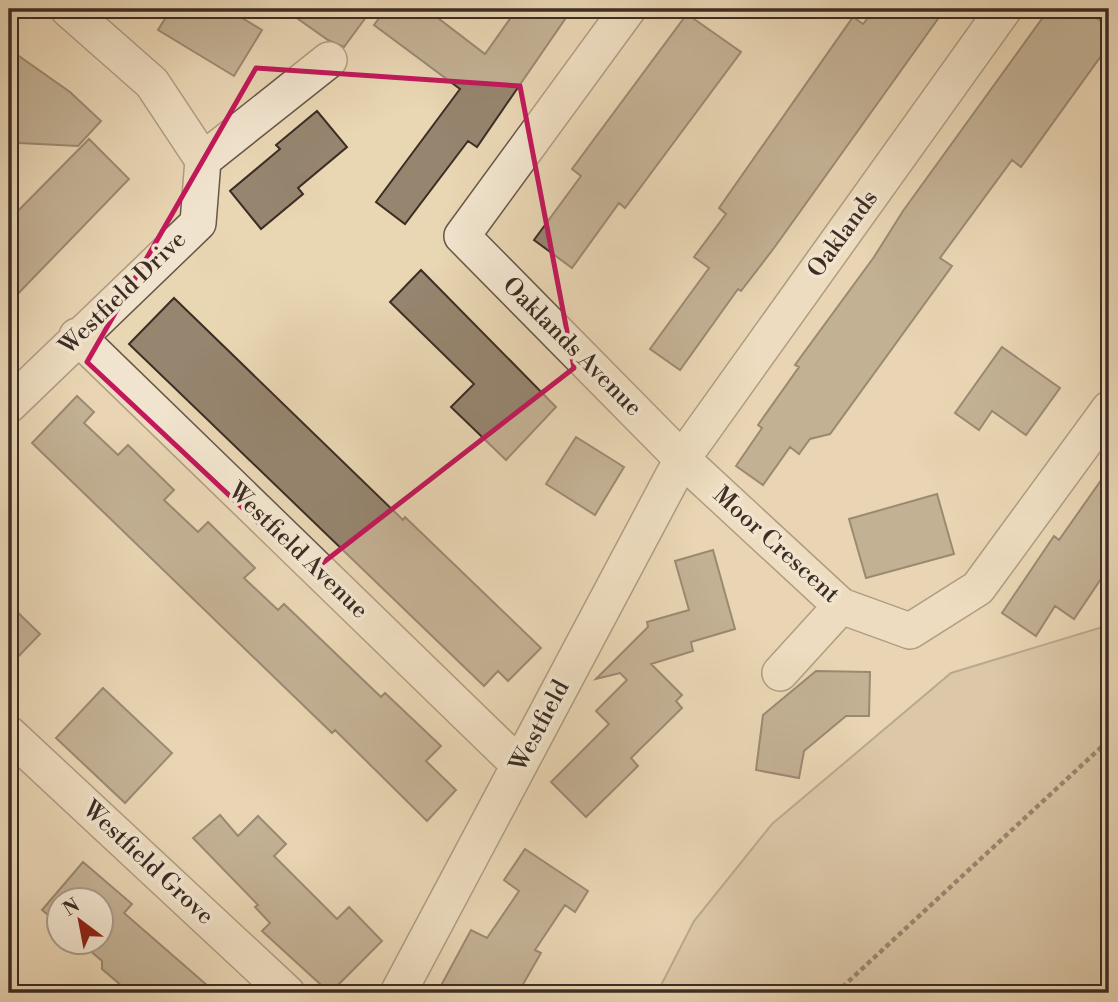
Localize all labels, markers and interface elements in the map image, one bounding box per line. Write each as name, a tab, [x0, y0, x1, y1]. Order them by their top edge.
street label: Oaklands	[801, 184, 885, 284]
street label: Westfield Drive	[52, 225, 193, 362]
street label: Oaklands Avenue	[496, 271, 648, 423]
street label: Westfield Avenue	[221, 476, 374, 625]
street label: Moor Crescent	[707, 480, 846, 610]
street label: Westfield	[503, 675, 577, 778]
street label: Westfield Grove	[75, 794, 220, 931]
north arrow	[46, 886, 116, 956]
text: N	[59, 893, 84, 922]

